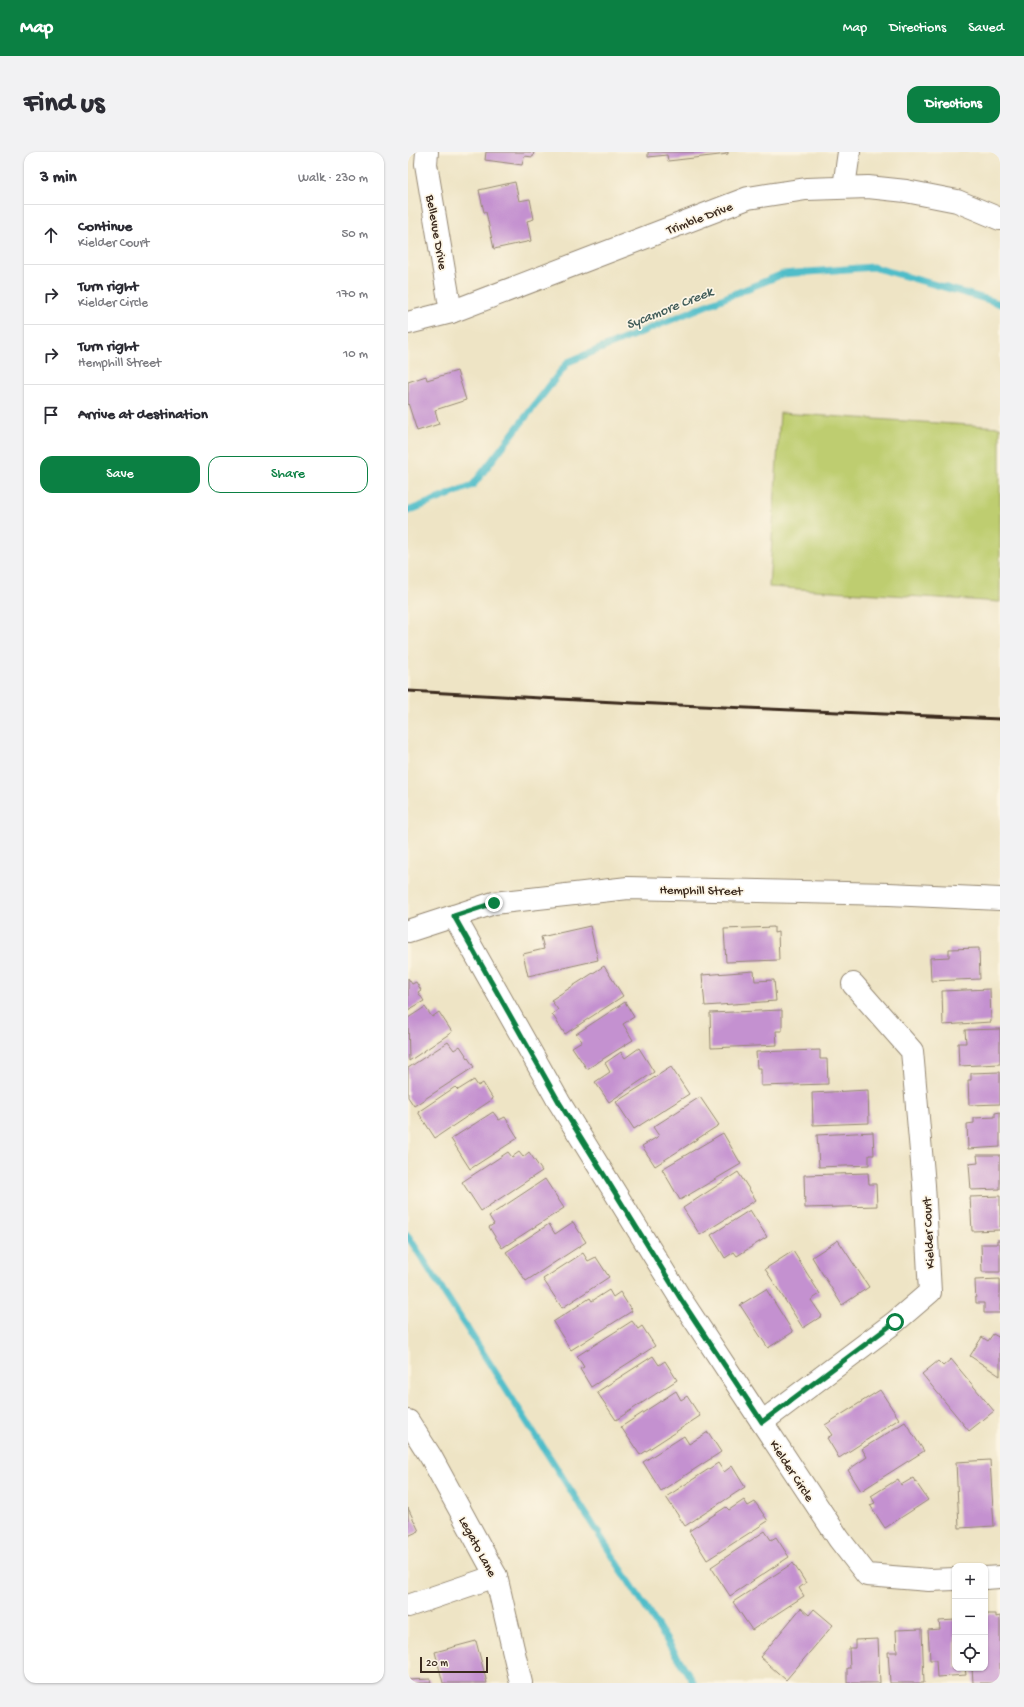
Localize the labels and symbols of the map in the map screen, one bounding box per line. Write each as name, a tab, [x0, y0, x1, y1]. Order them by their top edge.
street label: Bellevue Drive	[421, 193, 450, 271]
street label: Trimble Drive	[664, 200, 735, 239]
water label: Sycamore Creek	[624, 284, 717, 334]
street label: Hemphill Street	[659, 883, 744, 900]
route end	[485, 894, 503, 912]
street label: Kielder Court	[920, 1195, 939, 1269]
route start	[886, 1313, 904, 1331]
street label: Kielder Circle	[766, 1438, 816, 1505]
street label: Legato Lane	[455, 1514, 499, 1580]
scale bar	[420, 1655, 488, 1674]

